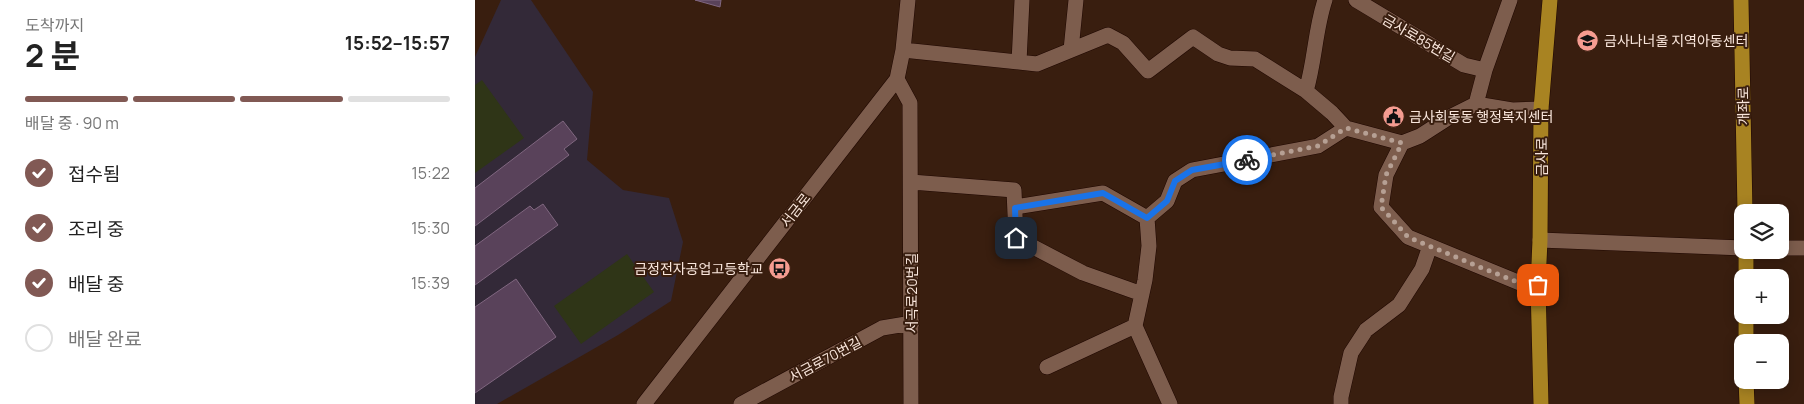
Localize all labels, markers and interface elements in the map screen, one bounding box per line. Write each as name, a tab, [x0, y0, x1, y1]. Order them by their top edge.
street label: 금사로85번길	[1379, 10, 1459, 66]
text: 도착까지	[25, 14, 84, 36]
school or university icon: 금사나너울 지역아동센터	[1576, 28, 1600, 52]
text: 15:52–15:57	[345, 30, 450, 56]
place label: 금사나너울 지역아동센터	[1604, 31, 1748, 50]
text: 2 분	[25, 33, 80, 77]
street label: 개좌로	[1733, 86, 1753, 125]
public building icon: 금사회동동 행정복지센터	[1381, 104, 1405, 128]
place label: 금사회동동 행정복지센터	[1409, 107, 1553, 126]
text: 배달 중 · 90 m	[25, 112, 119, 134]
courier	[1222, 135, 1272, 185]
street label: 금사로	[1532, 138, 1551, 176]
icon: bike	[1233, 146, 1261, 174]
icon: check	[25, 159, 53, 187]
text: 접수됨	[68, 161, 120, 187]
text: 15:22	[411, 162, 450, 184]
street label: 서금로	[776, 189, 814, 231]
map controls	[1734, 204, 1789, 389]
button: layers	[1734, 204, 1789, 259]
icon: check	[25, 214, 53, 242]
text: 조리 중	[68, 216, 124, 242]
text: 15:30	[411, 217, 450, 239]
pin	[995, 217, 1037, 259]
icon: home	[1002, 224, 1030, 252]
street label: 서곡로20번길	[902, 253, 921, 333]
bus stop icon: 금정전자공업고등학교	[767, 256, 791, 280]
place label: 금정전자공업고등학교	[634, 259, 763, 278]
pin	[1517, 264, 1559, 306]
icon: check	[25, 269, 53, 297]
button: +	[1734, 269, 1789, 324]
text: 배달 중	[68, 271, 124, 297]
icon: bag	[1524, 271, 1552, 299]
text: 15:39	[411, 272, 450, 294]
text: 배달 완료	[68, 326, 142, 352]
street label: 서금로70번길	[785, 332, 865, 386]
button: −	[1734, 334, 1789, 389]

